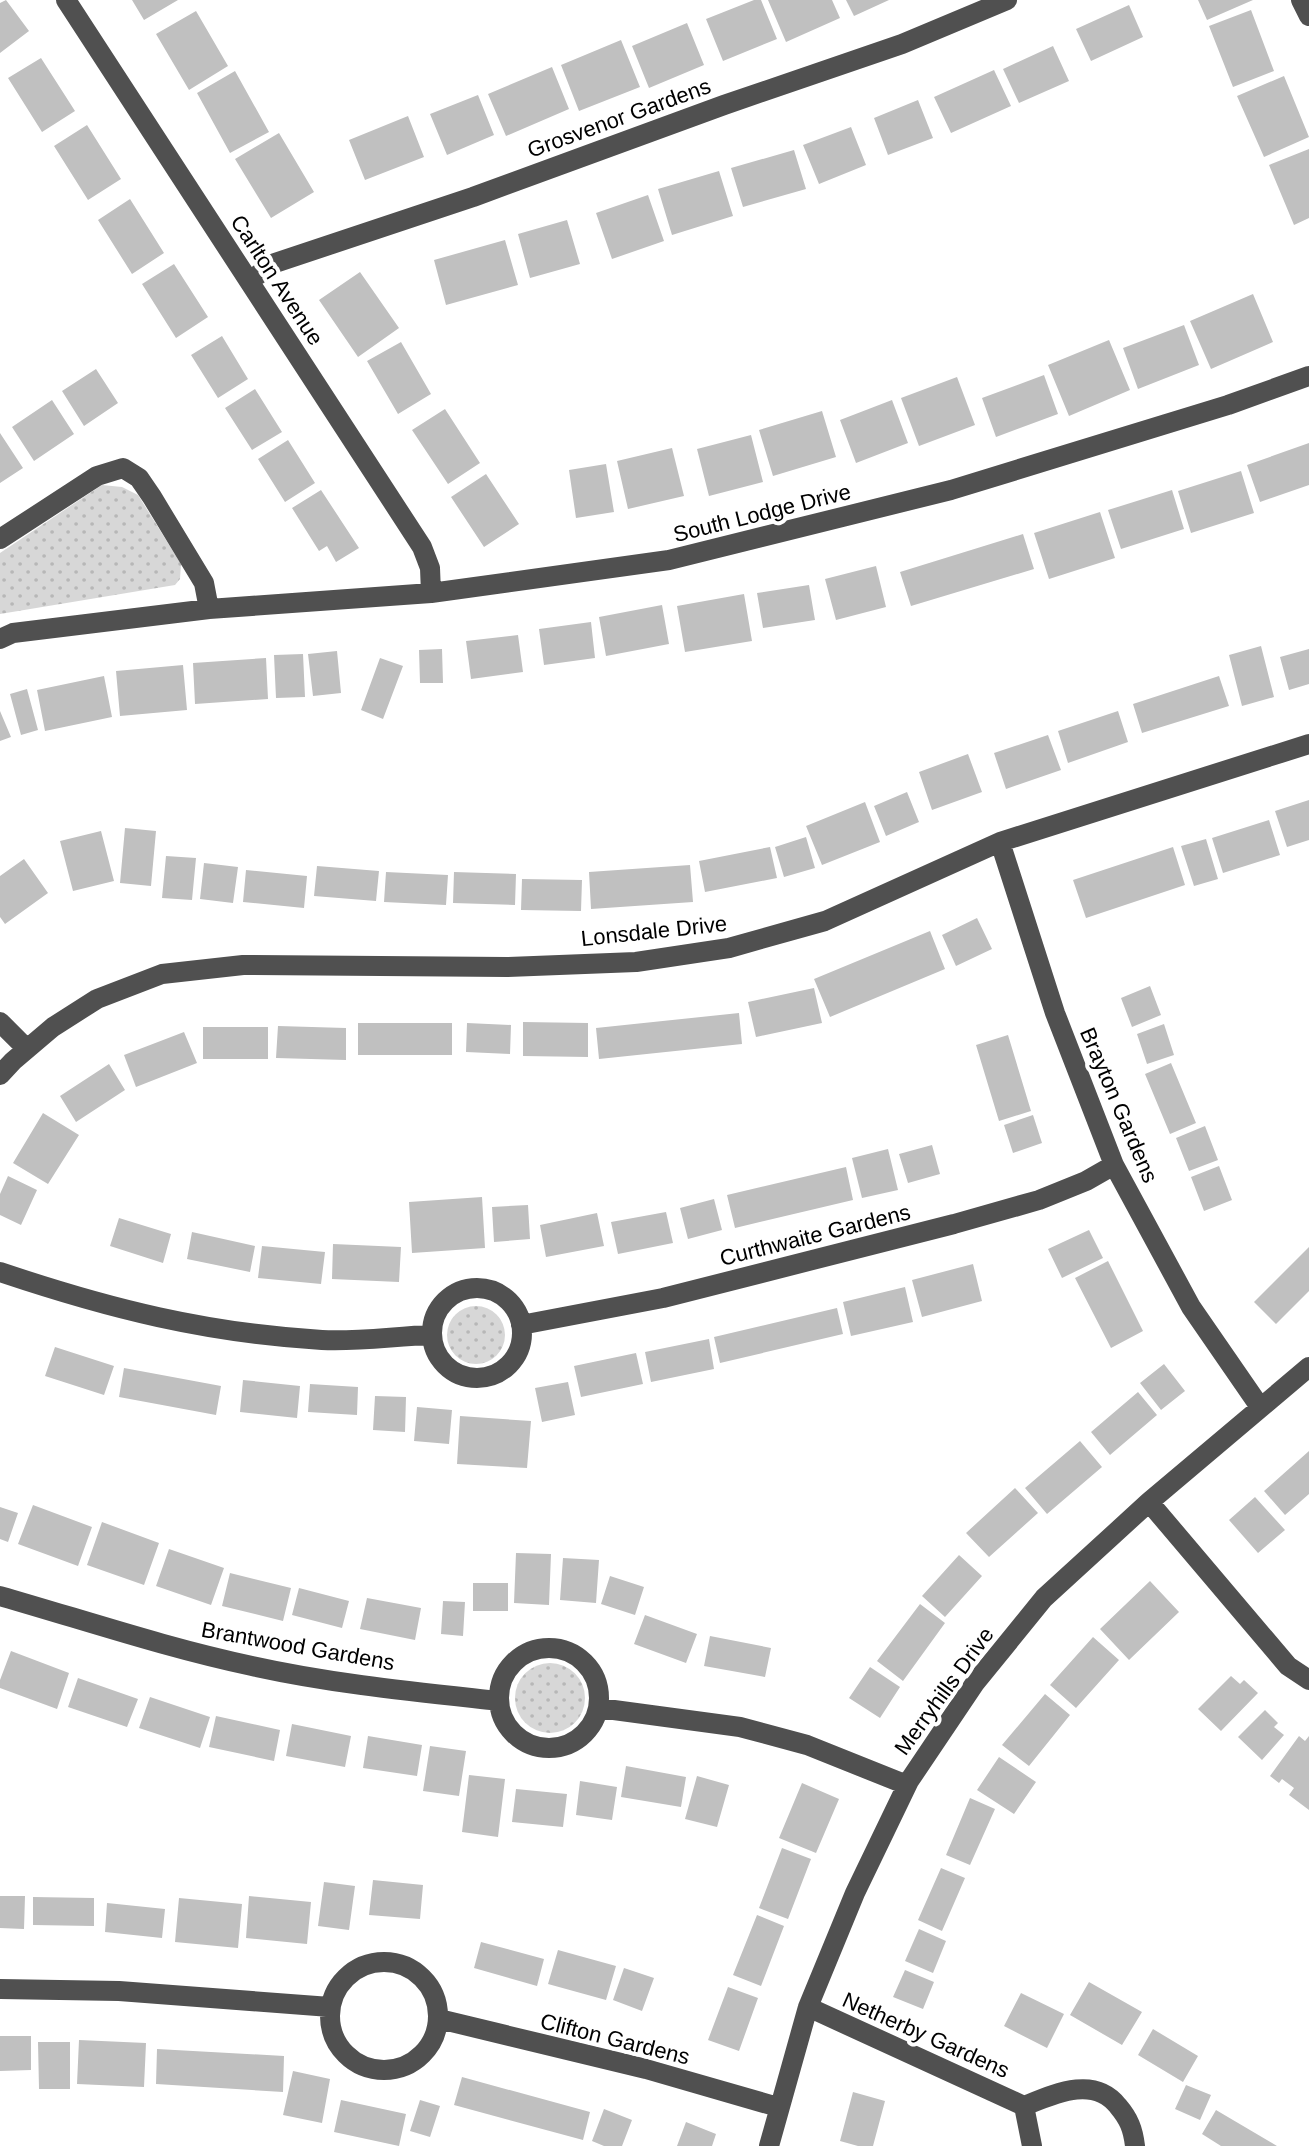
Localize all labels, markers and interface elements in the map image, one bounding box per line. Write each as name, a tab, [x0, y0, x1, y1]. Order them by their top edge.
street label: Grosvenor Gardens	[524, 73, 714, 163]
street label: Carlton Avenue	[226, 210, 328, 350]
street label: South Lodge Drive	[671, 479, 853, 547]
street label: Lonsdale Drive	[580, 911, 728, 951]
street label: Brayton Gardens	[1075, 1024, 1163, 1186]
street label: Curthwaite Gardens	[717, 1199, 913, 1271]
street label: Brantwood Gardens	[199, 1617, 397, 1675]
street label: Merryhills Drive	[889, 1622, 999, 1760]
street label: Netherby Gardens	[839, 1987, 1013, 2083]
street label: Clifton Gardens	[538, 2008, 692, 2070]

